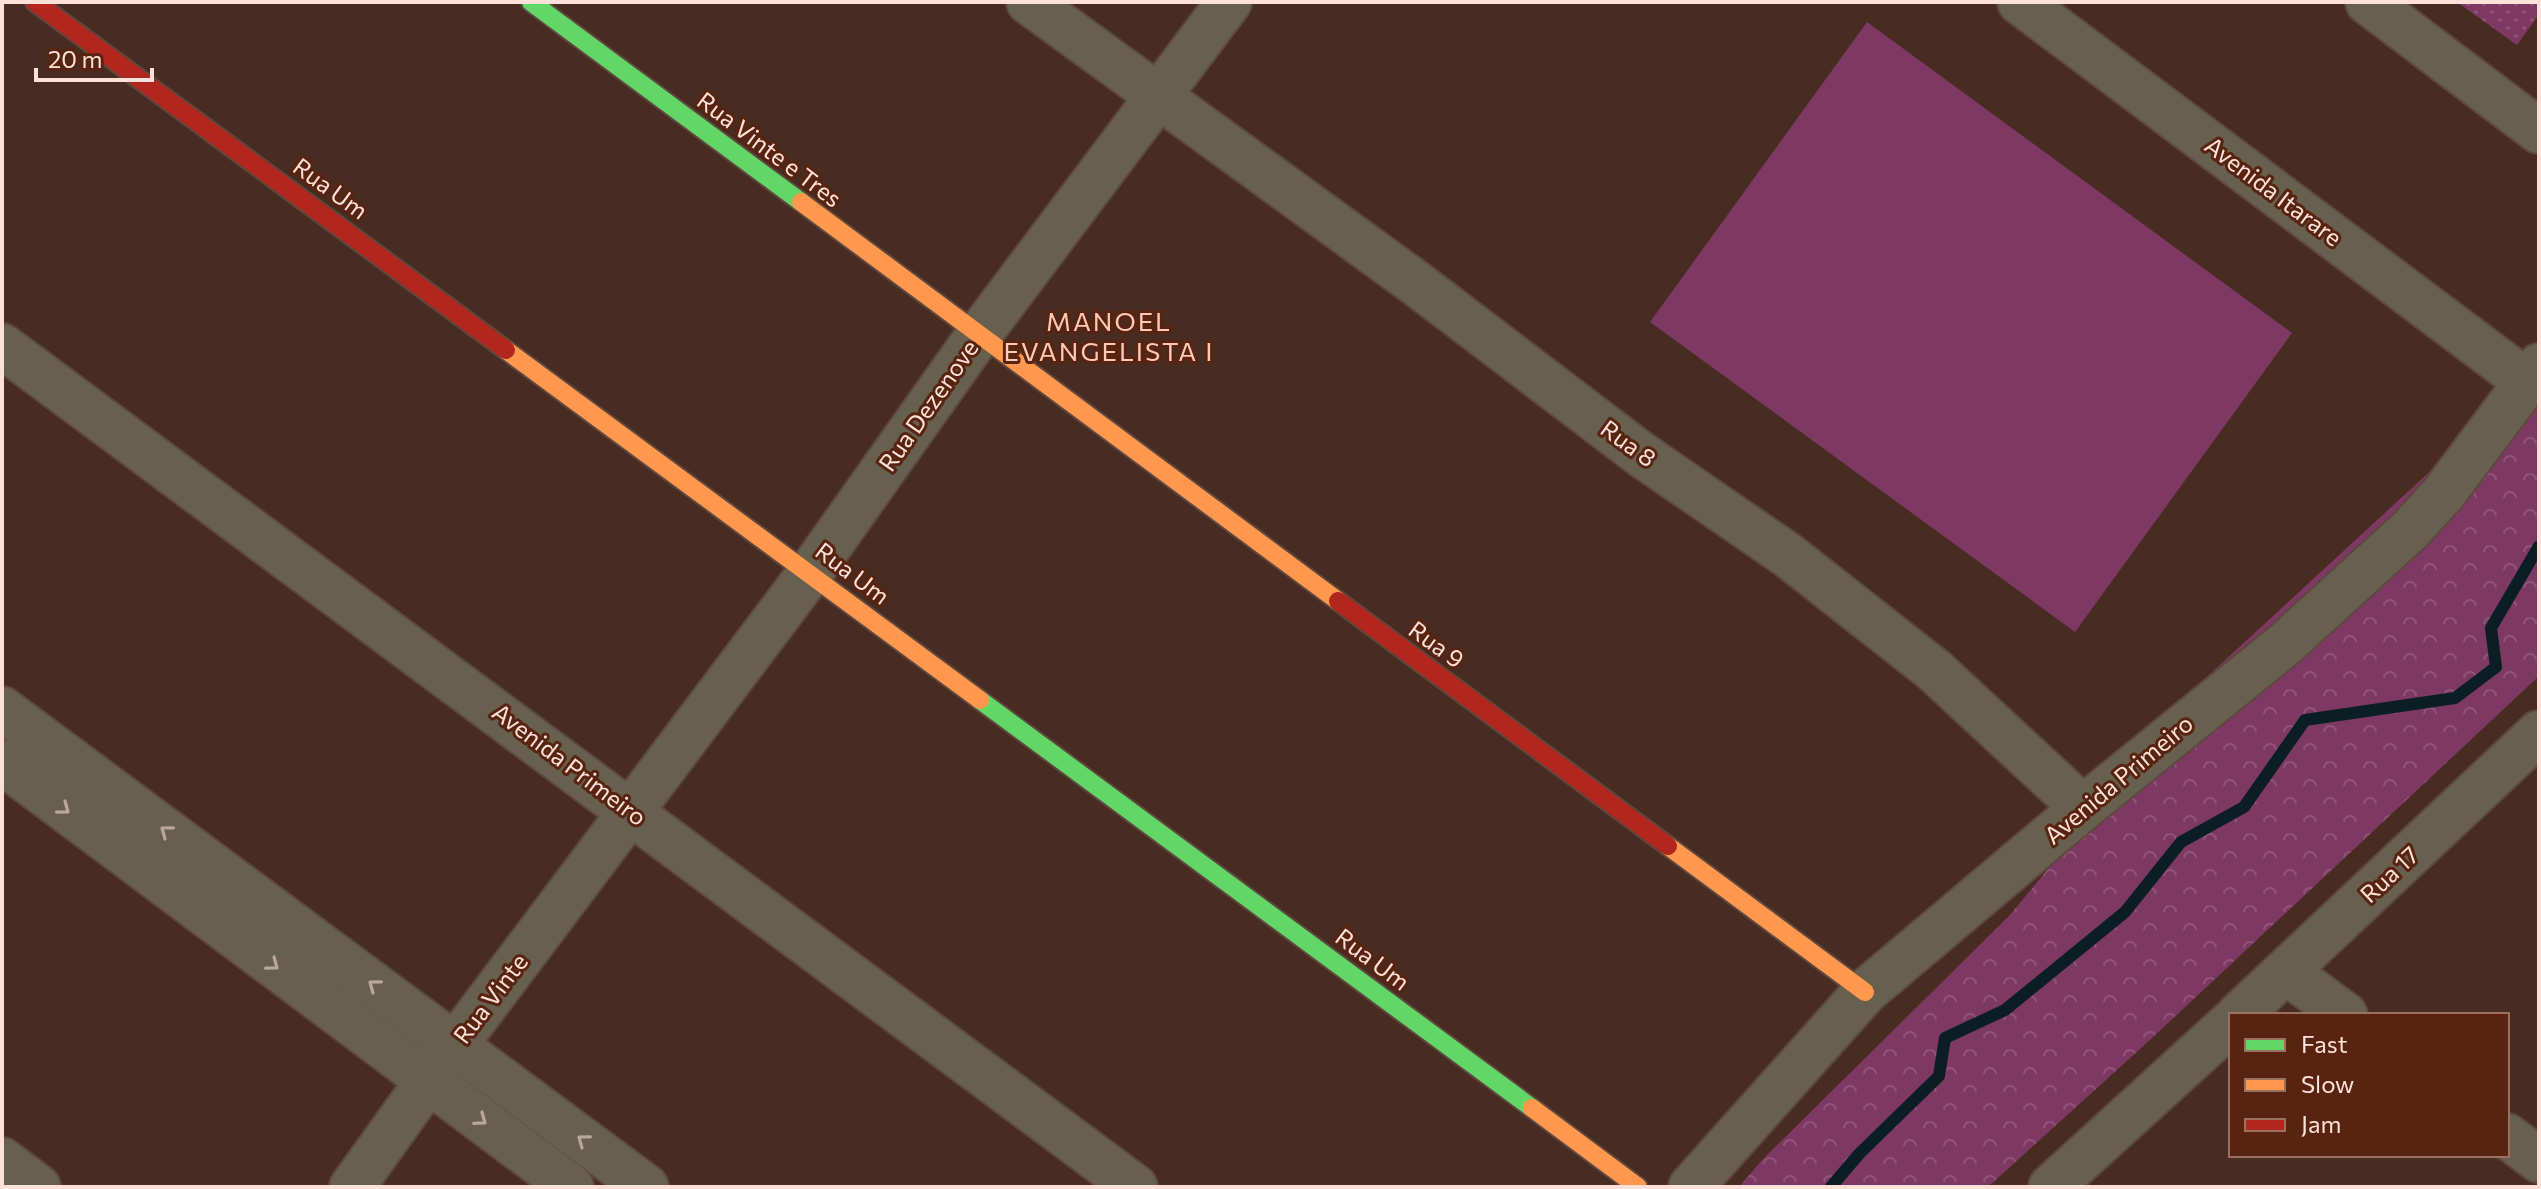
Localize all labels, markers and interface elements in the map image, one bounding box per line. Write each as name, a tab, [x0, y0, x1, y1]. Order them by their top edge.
scale bar	[36, 32, 152, 82]
text: 20 m	[48, 44, 102, 73]
street label: Rua Vinte e Tres	[692, 85, 848, 213]
street label: Avenida Itarare	[2200, 130, 2348, 252]
street label: Rua Um	[288, 151, 374, 224]
district label: MANOEL EVANGELISTA I	[1003, 305, 1215, 366]
street label: Rua Dezenove	[872, 334, 984, 476]
street label: Rua 8	[1596, 413, 1662, 472]
street label: Rua Um	[810, 536, 896, 610]
street label: Rua 9	[1404, 614, 1470, 673]
street label: Avenida Primeiro	[487, 696, 653, 831]
street label: Avenida Primeiro	[2038, 708, 2198, 849]
one-way arrow	[56, 799, 70, 814]
one-way arrow	[160, 826, 174, 840]
street label: Rua 17	[2354, 840, 2424, 908]
street label: Rua Um	[1330, 922, 1416, 996]
street label: Rua Vinte	[447, 947, 533, 1049]
one-way arrow	[264, 955, 278, 969]
one-way arrow	[369, 981, 383, 995]
legend	[2229, 1013, 2509, 1157]
text: Fast	[2301, 1029, 2348, 1058]
text: Slow	[2301, 1069, 2354, 1098]
text: Jam	[2301, 1109, 2341, 1138]
one-way arrow	[472, 1111, 487, 1125]
one-way arrow	[577, 1136, 592, 1150]

